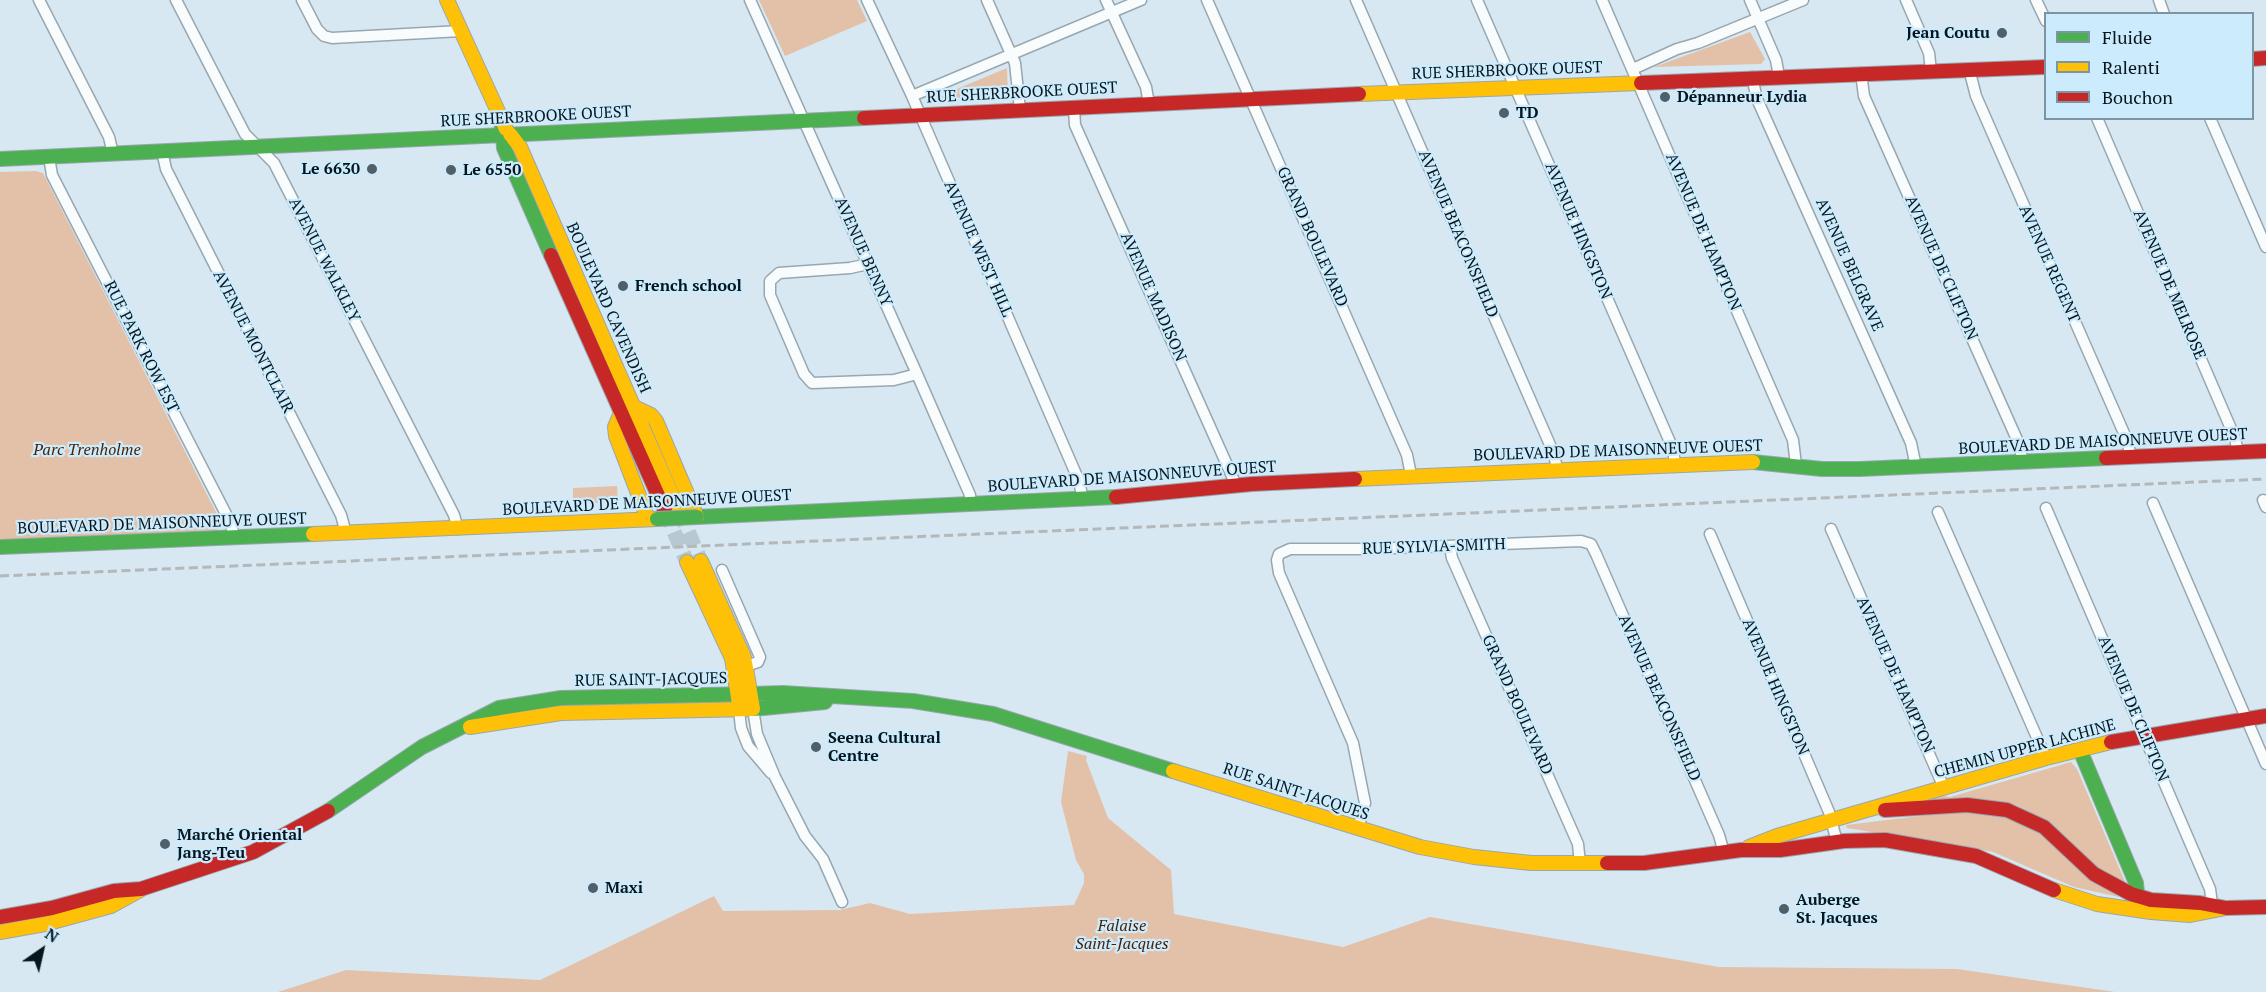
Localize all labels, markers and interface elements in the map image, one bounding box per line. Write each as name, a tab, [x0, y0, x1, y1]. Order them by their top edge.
legend	[2044, 12, 2254, 120]
place label: Jean Coutu	[1906, 23, 1990, 43]
text: Fluide	[2102, 25, 2152, 49]
marker: Jean Coutu	[1995, 26, 2009, 40]
text: Ralenti	[2102, 55, 2160, 79]
street label: RUE SHERBROOKE OUEST	[1411, 58, 1603, 84]
street label: RUE SHERBROOKE OUEST	[926, 78, 1118, 108]
text: Bouchon	[2102, 85, 2173, 109]
place label: Dépanneur Lydia	[1677, 87, 1807, 107]
marker: Dépanneur Lydia	[1658, 90, 1672, 104]
street label: RUE SHERBROOKE OUEST	[440, 102, 632, 132]
place label: TD	[1516, 103, 1538, 123]
marker: TD	[1497, 106, 1511, 120]
street label: AVENUE BEACONSFIELD	[1414, 147, 1502, 321]
street label: AVENUE DE HAMPTON	[1661, 151, 1745, 313]
place label: Le 6630	[302, 159, 360, 179]
place label: Le 6550	[463, 160, 521, 180]
street label: AVENUE HINGSTON	[1540, 160, 1616, 302]
marker: Le 6630	[365, 162, 379, 176]
marker: Le 6550	[444, 163, 458, 177]
street label: GRAND BOULEVARD	[1272, 164, 1352, 310]
street label: AVENUE WEST HILL	[939, 178, 1017, 320]
street label: AVENUE DE CLIFTON	[1900, 193, 1982, 343]
street label: AVENUE BENNY	[830, 194, 896, 310]
street label: AVENUE WALKLEY	[284, 195, 364, 325]
street label: AVENUE BELGRAVE	[1811, 196, 1887, 334]
street label: AVENUE REGENT	[2014, 202, 2084, 326]
street label: AVENUE DE MELROSE	[2129, 207, 2209, 363]
street label: BOULEVARD CAVENDISH	[562, 220, 654, 396]
street label: AVENUE MADISON	[1116, 230, 1190, 364]
street label: AVENUE MONTCLAIR	[209, 267, 297, 417]
place label: French school	[635, 276, 742, 296]
street label: RUE PARK ROW EST	[99, 278, 183, 416]
marker: French school	[616, 279, 630, 293]
street label: BOULEVARD DE MAISONNEUVE OUEST	[1958, 425, 2248, 459]
street label: BOULEVARD DE MAISONNEUVE OUEST	[1473, 436, 1763, 466]
park label: Parc Trenholme	[33, 440, 141, 460]
street label: BOULEVARD DE MAISONNEUVE OUEST	[987, 457, 1277, 497]
street label: BOULEVARD DE MAISONNEUVE OUEST	[502, 486, 792, 520]
street label: BOULEVARD DE MAISONNEUVE OUEST	[17, 509, 307, 539]
street label: RUE SYLVIA-SMITH	[1362, 535, 1506, 559]
street label: AVENUE DE HAMPTON	[1852, 594, 1938, 756]
street label: AVENUE BEACONSFIELD	[1614, 612, 1704, 784]
street label: AVENUE HINGSTON	[1737, 616, 1813, 758]
street label: GRAND BOULEVARD	[1477, 632, 1557, 778]
street label: AVENUE DE CLIFTON	[2094, 633, 2172, 785]
street label: RUE SAINT-JACQUES	[575, 669, 727, 691]
street label: CHEMIN UPPER LACHINE	[1932, 716, 2118, 782]
place label: Seena Cultural Centre	[828, 728, 941, 766]
marker: Seena Cultural Centre	[809, 740, 823, 754]
street label: RUE SAINT-JACQUES	[1220, 759, 1372, 825]
place label: Marché Oriental Jang-Teu	[177, 825, 302, 863]
marker: Marché Oriental Jang-Teu	[158, 837, 172, 851]
place label: Maxi	[605, 878, 643, 898]
marker: Maxi	[586, 881, 600, 895]
place label: Auberge St. Jacques	[1796, 890, 1878, 928]
marker: Auberge St. Jacques	[1777, 902, 1791, 916]
park label: Falaise Saint-Jacques	[1075, 916, 1169, 954]
north arrow	[12, 920, 72, 980]
text: N	[41, 923, 63, 948]

